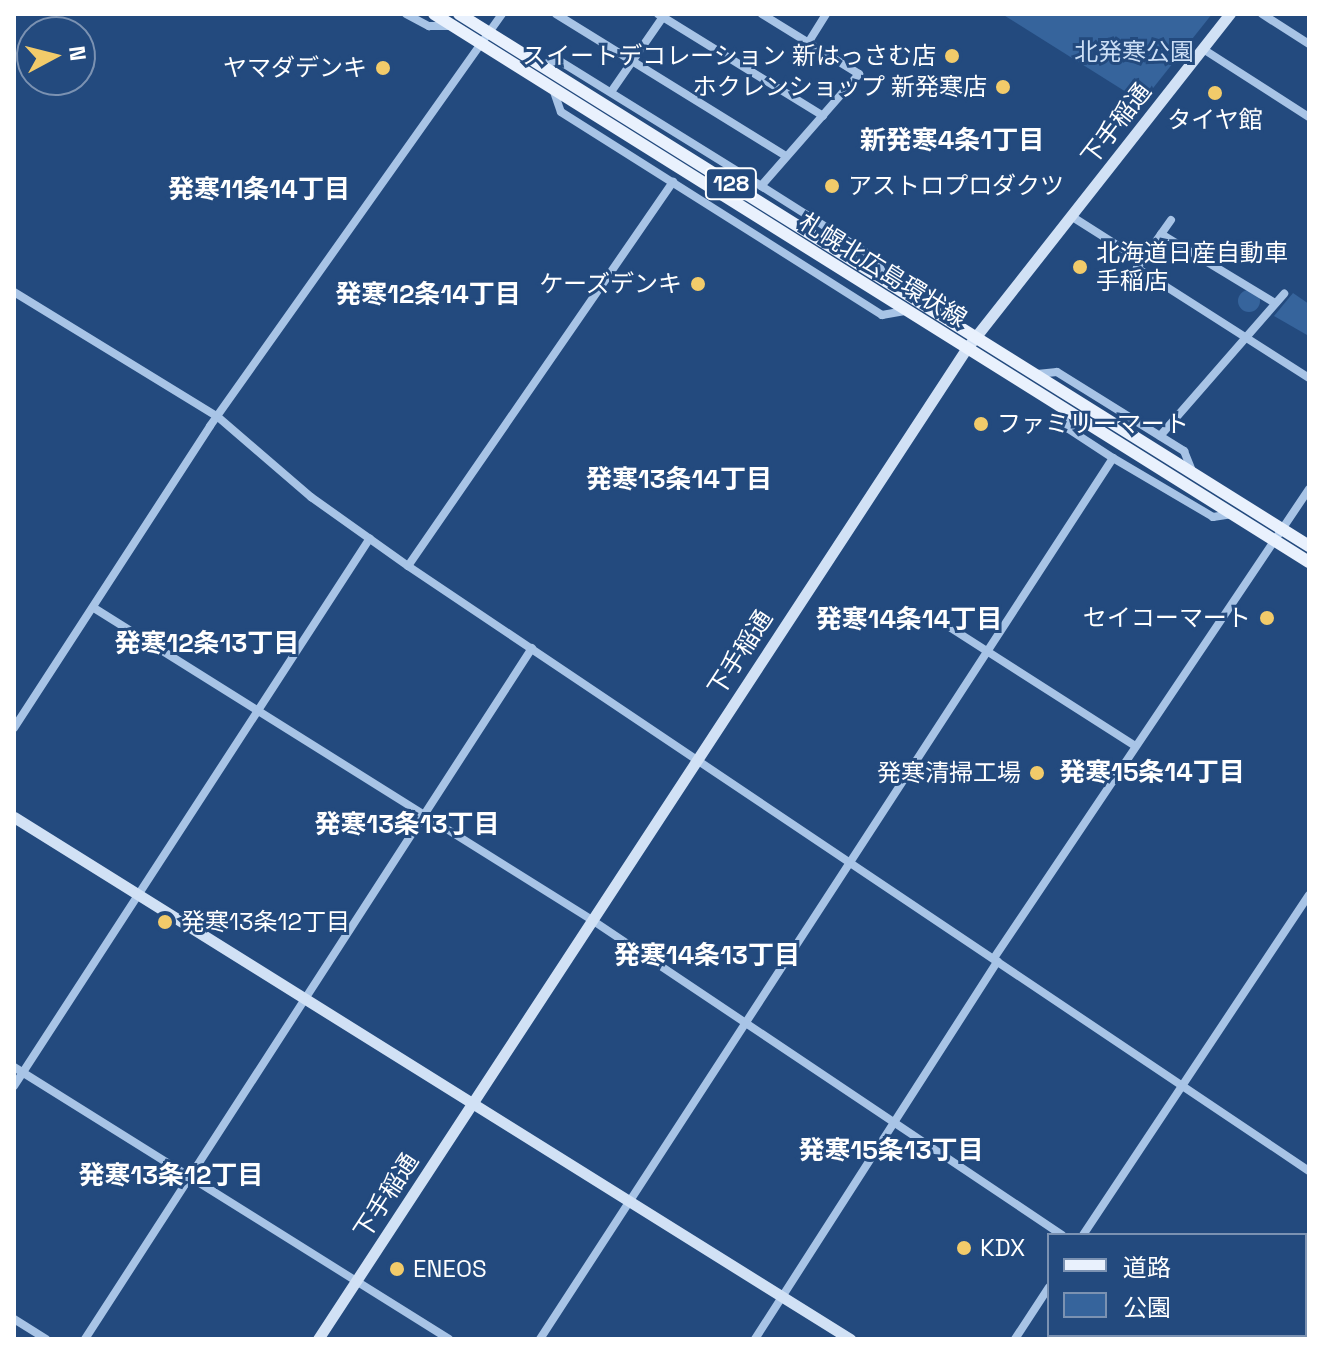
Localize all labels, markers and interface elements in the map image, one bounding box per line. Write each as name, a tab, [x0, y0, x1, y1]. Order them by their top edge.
north arrow	[16, 16, 96, 96]
park label: 北発寒公園	[1074, 38, 1194, 66]
place label: スイートデコレーション 新はっさむ店	[522, 42, 936, 70]
text: N	[63, 44, 93, 62]
marker: スイートデコレーション 新はっさむ店	[943, 47, 961, 65]
place label: ヤマダデンキ	[223, 54, 367, 82]
marker: ヤマダデンキ	[374, 59, 392, 77]
place label: ホクレンショップ 新発寒店	[693, 73, 987, 101]
street label: 下手稲通	[1075, 77, 1157, 171]
marker: ホクレンショップ 新発寒店	[994, 78, 1012, 96]
marker: タイヤ館	[1206, 84, 1224, 102]
place label: タイヤ館	[1167, 106, 1263, 134]
district label: 新発寒4条1丁目	[860, 125, 1044, 157]
road number: 128	[703, 166, 759, 202]
place label: アストロプロダクツ	[848, 172, 1064, 200]
district label: 発寒11条14丁目	[168, 174, 350, 206]
marker: アストロプロダクツ	[823, 177, 841, 195]
street label: 札幌北広島環状線	[794, 207, 972, 333]
place label: 北海道日産自動車 手稲店	[1096, 239, 1288, 295]
marker: 北海道日産自動車 手稲店	[1071, 258, 1089, 276]
place label: ケーズデンキ	[538, 270, 682, 298]
marker: ケーズデンキ	[689, 275, 707, 293]
district label: 発寒12条14丁目	[335, 279, 521, 311]
place label: ファミリーマート	[997, 410, 1189, 438]
marker: ファミリーマート	[972, 415, 990, 433]
district label: 発寒13条14丁目	[586, 464, 772, 496]
district label: 発寒14条14丁目	[816, 604, 1002, 636]
place label: セイコーマート	[1083, 604, 1251, 632]
street label: 下手稲通	[702, 605, 778, 701]
marker: セイコーマート	[1258, 609, 1276, 627]
district label: 発寒12条13丁目	[115, 628, 299, 660]
district label: 発寒15条14丁目	[1059, 757, 1245, 789]
place label: 発寒清掃工場	[877, 759, 1021, 787]
marker: 発寒清掃工場	[1028, 764, 1046, 782]
district label: 発寒13条13丁目	[314, 809, 500, 841]
place label: 発寒13条12丁目	[181, 908, 350, 936]
marker: 発寒13条12丁目	[156, 913, 174, 931]
district label: 発寒14条13丁目	[614, 940, 800, 972]
district label: 発寒15条13丁目	[799, 1135, 983, 1167]
street label: 下手稲通	[348, 1148, 424, 1244]
district label: 発寒13条12丁目	[79, 1160, 263, 1192]
legend	[1047, 1233, 1307, 1337]
place label: KDX	[980, 1234, 1025, 1262]
marker: KDX	[955, 1239, 973, 1257]
text: 道路	[1123, 1252, 1171, 1283]
place label: ENEOS	[413, 1255, 487, 1283]
marker: ENEOS	[388, 1260, 406, 1278]
text: 公園	[1123, 1292, 1171, 1323]

